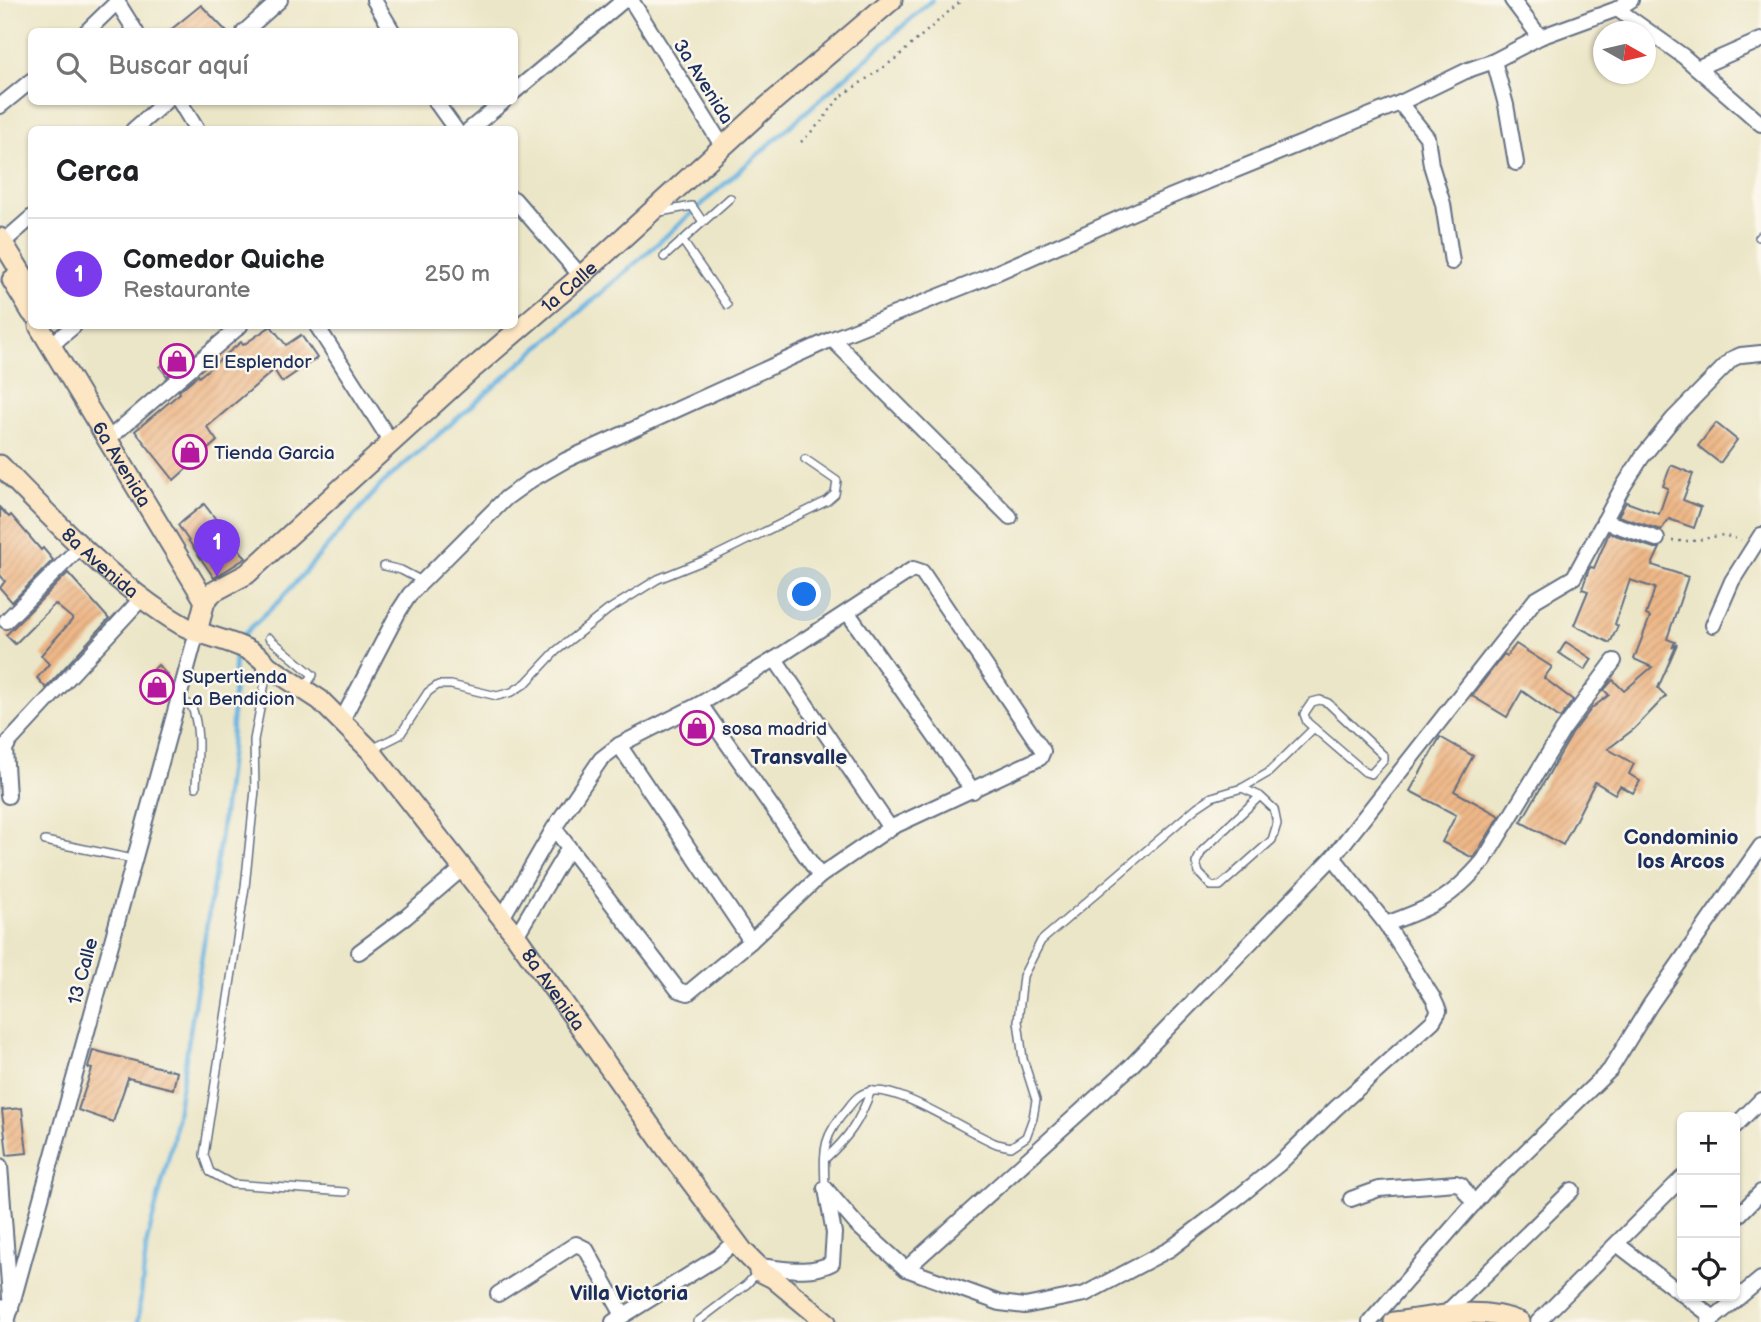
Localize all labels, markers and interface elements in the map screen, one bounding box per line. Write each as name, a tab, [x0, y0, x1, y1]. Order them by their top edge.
north arrow	[1593, 21, 1656, 84]
search box	[28, 28, 518, 105]
street label: 3a Avenida	[668, 35, 738, 128]
icon: search	[52, 48, 90, 86]
text: Buscar aquí	[108, 51, 249, 82]
text: Cerca	[56, 154, 139, 190]
text: Comedor Quiche	[123, 245, 325, 276]
street label: 1a Calle	[537, 257, 603, 318]
text: 1	[74, 260, 84, 288]
text: 250 m	[424, 260, 490, 288]
text: Restaurante	[123, 276, 250, 304]
shop icon: El Esplendor	[158, 342, 196, 380]
place label: El Esplendor	[202, 351, 313, 374]
street label: 6a Avenida	[86, 418, 155, 512]
shop icon: Tienda Garcia	[171, 433, 209, 471]
place label: Tienda Garcia	[214, 442, 335, 465]
pin: 1	[194, 519, 240, 577]
street label: 8a Avenida	[56, 524, 142, 604]
your location	[787, 577, 821, 611]
place label: Supertienda La Bendicion	[182, 666, 295, 711]
shop icon: Supertienda La Bendicion	[138, 668, 176, 706]
shop icon: sosa madrid	[678, 709, 716, 747]
place label: sosa madrid	[722, 718, 827, 741]
district label: Transvalle	[751, 745, 847, 770]
district label: Condominio los Arcos	[1624, 825, 1738, 874]
street label: 13 Calle	[64, 936, 103, 1007]
street label: 8a Avenida	[516, 945, 589, 1036]
map controls	[1677, 1112, 1740, 1301]
button: +	[1677, 1112, 1740, 1175]
button: −	[1677, 1175, 1740, 1238]
button: locate	[1677, 1238, 1740, 1301]
district label: Villa Victoria	[570, 1281, 688, 1306]

